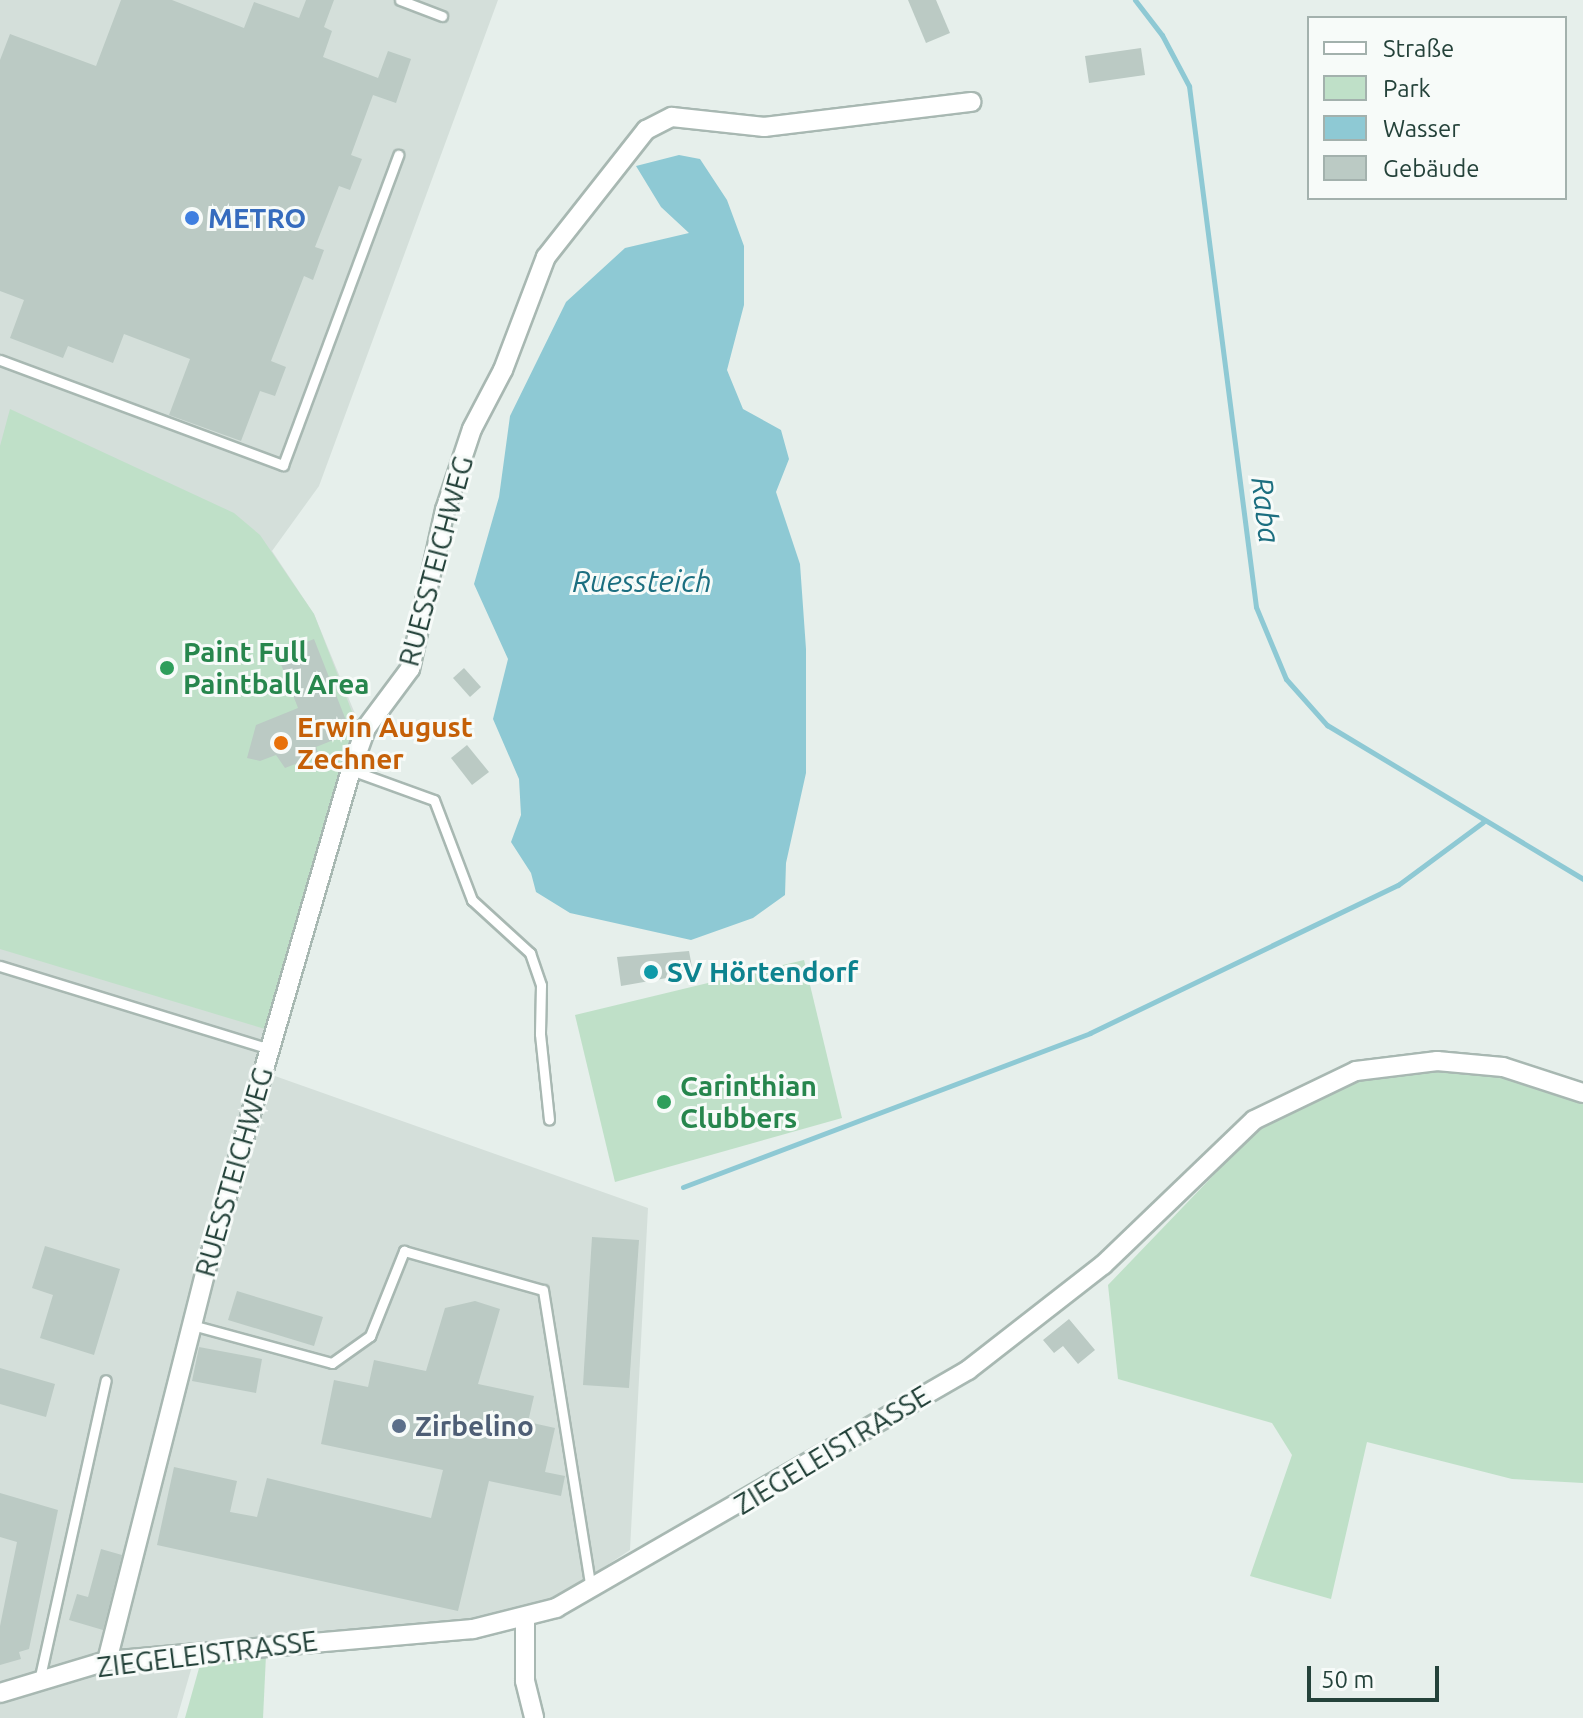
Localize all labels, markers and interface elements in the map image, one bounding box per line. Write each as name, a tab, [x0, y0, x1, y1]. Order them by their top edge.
legend	[1307, 16, 1567, 200]
text: Straße	[1383, 35, 1454, 62]
text: Park	[1383, 75, 1431, 102]
text: Wasser	[1383, 115, 1460, 142]
text: Gebäude	[1383, 155, 1480, 182]
place label: METRO	[208, 201, 306, 235]
marker: METRO	[183, 209, 201, 227]
street label: RUESSTEICHWEG	[392, 452, 480, 670]
water label: Raba	[1244, 475, 1288, 545]
water label: Ruessteich	[572, 563, 712, 599]
place label: Paint Full Paintball Area	[183, 635, 370, 701]
marker: Paint Full Paintball Area	[158, 659, 176, 677]
place label: Erwin August Zechner	[297, 710, 473, 776]
marker: Erwin August Zechner	[272, 734, 290, 752]
place label: SV Hörtendorf	[667, 955, 858, 989]
marker: SV Hörtendorf	[642, 963, 660, 981]
street label: RUESSTEICHWEG	[188, 1063, 280, 1281]
place label: Carinthian Clubbers	[680, 1069, 817, 1135]
marker: Carinthian Clubbers	[655, 1093, 673, 1111]
street label: ZIEGELEISTRASSE	[728, 1378, 936, 1522]
place label: Zirbelino	[415, 1409, 534, 1443]
marker: Zirbelino	[390, 1417, 408, 1435]
street label: ZIEGELEISTRASSE	[95, 1624, 319, 1684]
scale bar	[1311, 1650, 1443, 1700]
text: 50 m	[1321, 1666, 1374, 1693]

